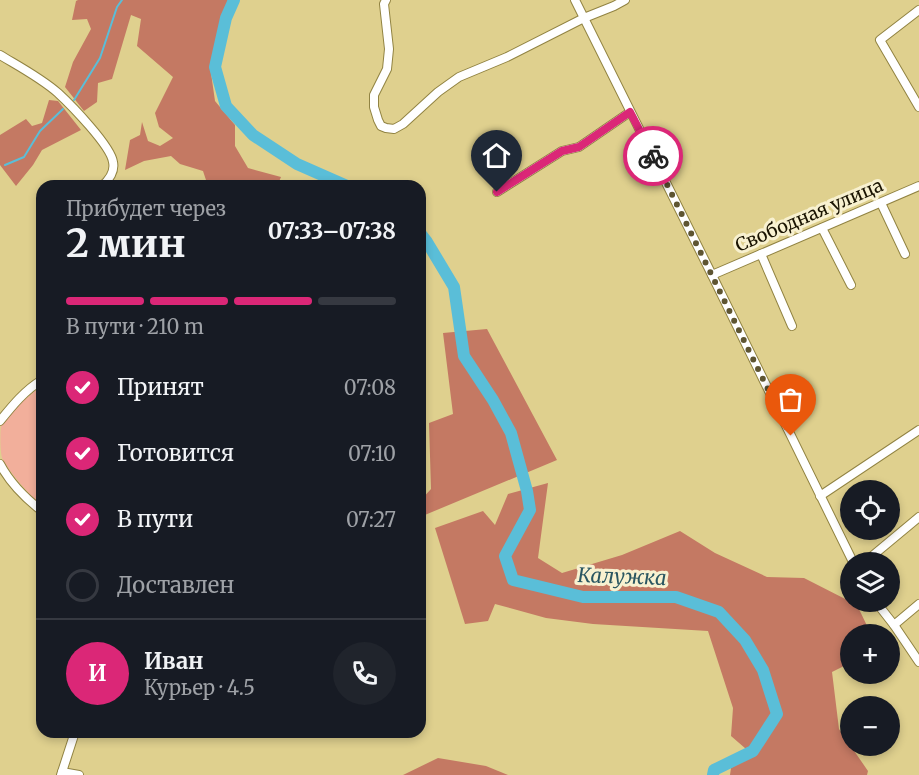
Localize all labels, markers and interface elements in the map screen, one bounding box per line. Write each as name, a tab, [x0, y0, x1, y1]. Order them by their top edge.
courier	[623, 126, 683, 186]
pin	[471, 130, 522, 192]
icon: home	[480, 139, 513, 172]
icon: bike	[637, 140, 670, 173]
street label: Свободная улица	[732, 173, 887, 256]
text: Прибудет через	[66, 196, 226, 221]
text: 07:33–07:38	[268, 217, 396, 245]
text: 2 мин	[66, 219, 186, 268]
text: В пути · 210 m	[66, 314, 204, 339]
icon: check	[66, 371, 99, 404]
text: Принят	[117, 373, 204, 401]
pin	[765, 374, 816, 436]
text: 07:08	[344, 375, 396, 400]
icon: bag	[774, 383, 807, 416]
icon: check	[66, 437, 99, 470]
text: Готовится	[117, 439, 234, 467]
text: 07:10	[348, 441, 396, 466]
map controls	[840, 480, 900, 756]
button: locate	[840, 480, 900, 540]
icon: check	[66, 503, 99, 536]
text: В пути	[117, 505, 193, 533]
text: 07:27	[346, 507, 396, 532]
button: layers	[840, 552, 900, 612]
water label: Калужка	[577, 562, 667, 590]
text: Доставлен	[117, 571, 234, 599]
button: +	[840, 624, 900, 684]
button: phone	[333, 642, 396, 705]
text: Иван	[144, 647, 204, 675]
text: И	[88, 659, 107, 687]
text: Курьер · 4.5	[144, 675, 255, 700]
button: −	[840, 696, 900, 756]

